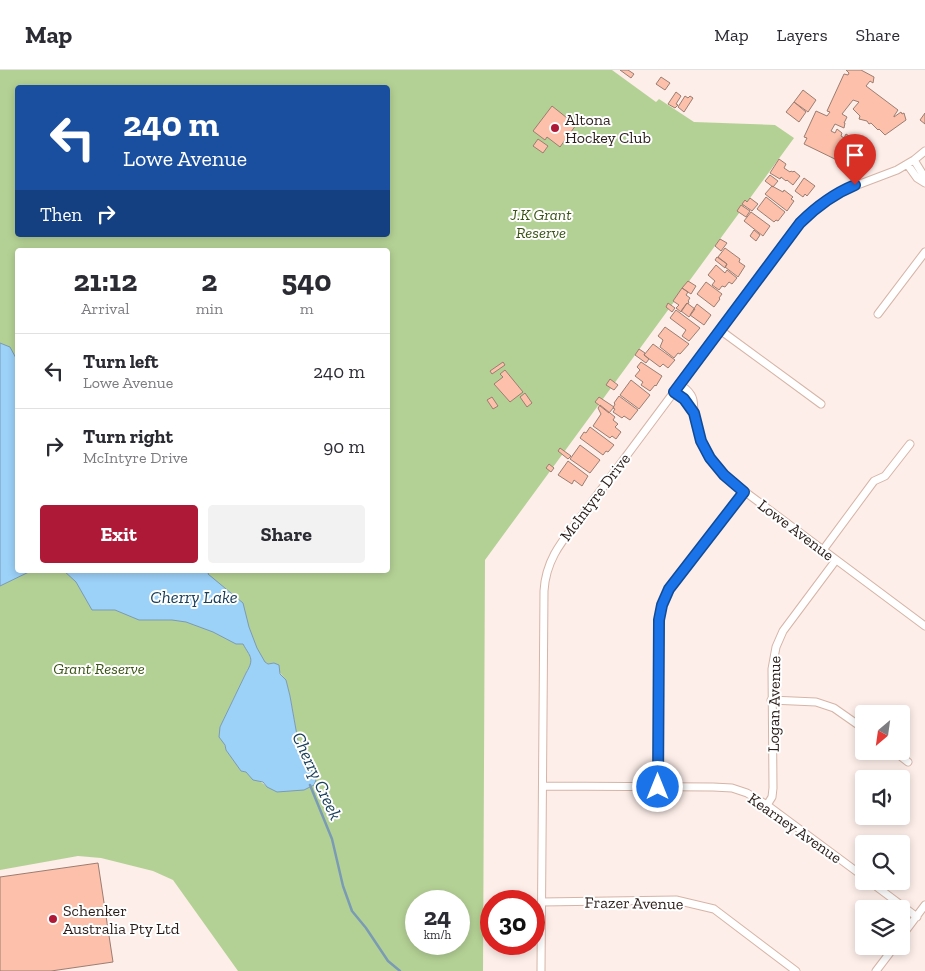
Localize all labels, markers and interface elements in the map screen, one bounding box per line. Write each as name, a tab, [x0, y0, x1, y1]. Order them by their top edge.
text: Map	[25, 20, 72, 49]
text: Map	[714, 24, 749, 46]
text: Layers	[777, 24, 828, 46]
text: Share	[856, 24, 900, 46]
text: 240 m	[123, 103, 219, 145]
icon: left	[40, 105, 105, 170]
place label: Altona Hockey Club	[565, 110, 651, 147]
marker: Altona Hockey Club	[549, 122, 561, 134]
pin	[834, 134, 876, 185]
icon: arrive	[841, 141, 869, 169]
text: Lowe Avenue	[123, 145, 247, 172]
icon: right	[92, 200, 120, 228]
text: Then	[40, 203, 82, 226]
park label: J.K Grant Reserve	[509, 205, 572, 242]
text: 21:12	[73, 263, 137, 299]
text: 2	[201, 263, 217, 299]
text: 540	[282, 263, 332, 299]
text: Arrival	[81, 299, 129, 318]
text: min	[196, 299, 223, 318]
text: m	[300, 299, 313, 318]
text: Turn left	[83, 350, 158, 373]
icon: left	[40, 357, 68, 385]
text: 240 m	[313, 360, 365, 383]
text: Lowe Avenue	[83, 373, 173, 392]
text: Turn right	[83, 425, 173, 448]
icon: right	[40, 432, 68, 460]
text: 90 m	[323, 435, 365, 458]
text: McIntyre Drive	[83, 448, 188, 467]
street label: McIntyre Drive	[556, 449, 634, 545]
street label: Lowe Avenue	[754, 495, 838, 565]
button: Exit	[40, 505, 198, 563]
button: Share	[208, 505, 365, 563]
water label: Cherry Lake	[150, 586, 238, 608]
street label: Logan Avenue	[764, 656, 784, 752]
park label: Grant Reserve	[53, 659, 145, 678]
north arrow	[855, 705, 910, 760]
map controls	[855, 705, 910, 955]
water label: Cherry Creek	[287, 729, 347, 823]
position arrow	[631, 760, 683, 812]
button: sound	[855, 770, 910, 825]
street label: Kearney Avenue	[745, 789, 845, 867]
button: search	[855, 835, 910, 890]
speed limit sign: 30	[480, 890, 545, 955]
street label: Frazer Avenue	[585, 893, 683, 913]
button: layers	[855, 900, 910, 955]
place label: Schenker Australia Pty Ltd	[63, 901, 180, 938]
text: 24	[424, 901, 451, 931]
marker: Schenker Australia Pty Ltd	[47, 913, 59, 925]
text: km/h	[424, 928, 451, 942]

